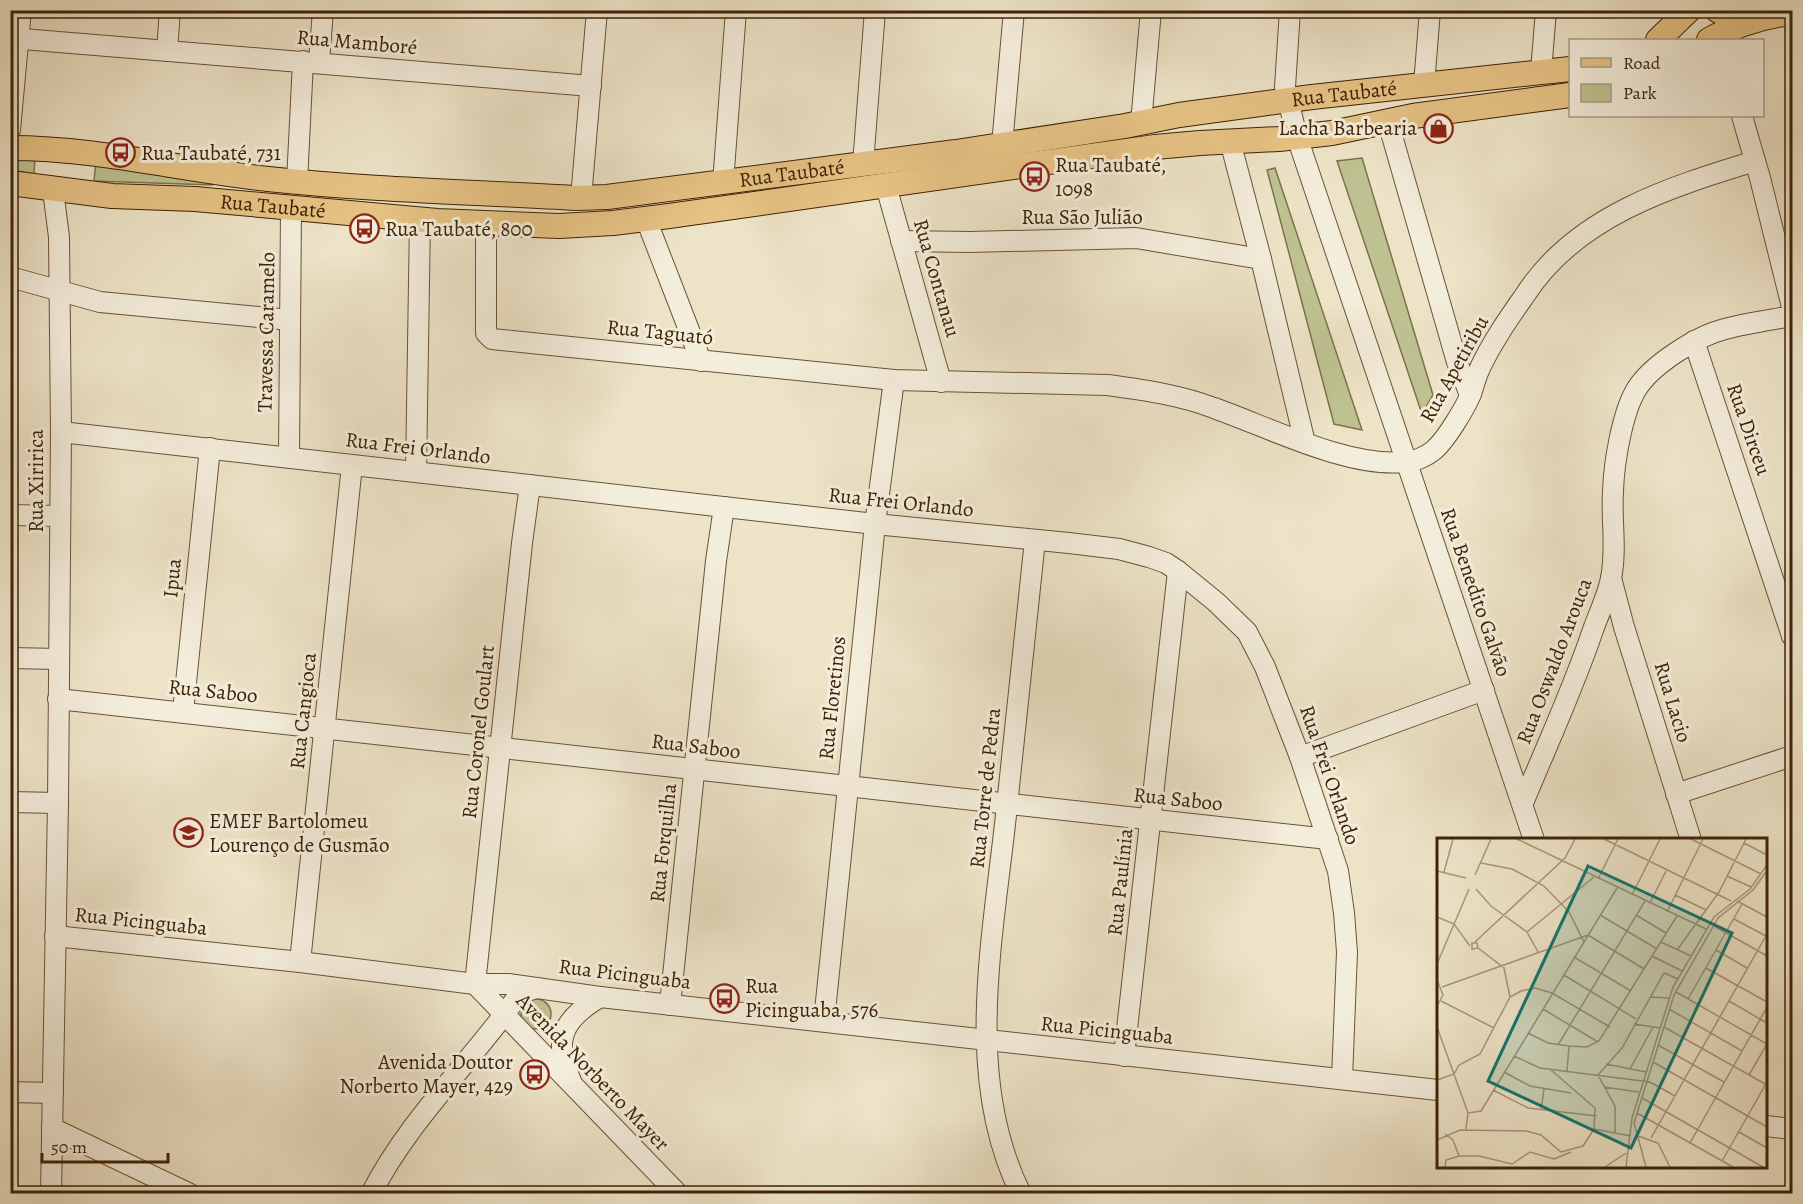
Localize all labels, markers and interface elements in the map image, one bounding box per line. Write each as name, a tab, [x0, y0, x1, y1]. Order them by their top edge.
street label: Rua Mamboré	[296, 23, 418, 61]
legend	[1569, 39, 1764, 117]
text: Road	[1623, 51, 1661, 75]
street label: Rua Taubaté	[1289, 74, 1398, 114]
text: Park	[1623, 81, 1657, 105]
shop icon: Lacha Barbearia	[1422, 112, 1454, 144]
place label: Lacha Barbearia	[1279, 114, 1417, 142]
bus stop icon: Rua Taubaté, 731	[104, 137, 136, 169]
place label: Rua Taubaté, 731	[141, 139, 281, 167]
place label: Rua Taubaté, 1098	[1055, 151, 1166, 203]
street label: Rua Taubaté	[737, 153, 846, 194]
bus stop icon: Rua Taubaté, 1098	[1018, 161, 1050, 193]
street label: Rua Taubaté	[219, 187, 327, 225]
street label: Rua São Julião	[1021, 203, 1143, 231]
bus stop icon: Rua Taubaté, 800	[348, 213, 380, 245]
place label: Rua Taubaté, 800	[385, 215, 533, 243]
street label: Rua Contanau	[907, 216, 967, 341]
street label: Travessa Caramelo	[251, 252, 281, 412]
street label: Rua Apetiribu	[1413, 310, 1495, 428]
street label: Rua Taguató	[605, 312, 715, 352]
street label: Rua Dirceu	[1720, 379, 1778, 479]
street label: Rua Frei Orlando	[344, 425, 492, 471]
street label: Rua Xiririca	[22, 429, 50, 533]
street label: Rua Frei Orlando	[827, 480, 975, 524]
street label: Rua Benedito Galvão	[1434, 504, 1518, 680]
street label: Ipua	[156, 557, 188, 599]
street label: Rua Oswaldo Arouca	[1509, 574, 1599, 748]
street label: Rua Floretinos	[812, 635, 852, 761]
street label: Rua Coronel Goulart	[455, 644, 501, 820]
street label: Rua Cangioca	[283, 651, 323, 771]
street label: Rua Lacio	[1647, 658, 1699, 746]
street label: Rua Saboo	[167, 672, 259, 710]
street label: Rua Frei Orlando	[1293, 701, 1367, 849]
street label: Rua Torre de Pedra	[963, 706, 1007, 870]
street label: Rua Saboo	[650, 727, 742, 765]
street label: Rua Saboo	[1132, 780, 1224, 818]
street label: Rua Forquilha	[643, 782, 683, 904]
place label: EMEF Bartolomeu Lourenço de Gusmão	[209, 807, 389, 859]
school or university icon: EMEF Bartolomeu Lourenço de Gusmão	[172, 817, 204, 849]
street label: Rua Paulínia	[1100, 827, 1140, 937]
inset map	[1437, 838, 1767, 1168]
street label: Rua Picinguaba	[73, 900, 209, 942]
street label: Rua Picinguaba	[557, 952, 693, 996]
place label: Rua Picinguaba, 576	[745, 972, 879, 1024]
bus stop icon: Rua Picinguaba, 576	[708, 982, 740, 1014]
street label: Avenida Norberto Mayer	[510, 986, 676, 1157]
street label: Rua Picinguaba	[1039, 1009, 1175, 1051]
place label: Avenida Doutor Norberto Mayer, 429	[339, 1048, 513, 1100]
bus stop icon: Avenida Doutor Norberto Mayer, 429	[518, 1058, 550, 1090]
scale bar	[42, 1126, 168, 1164]
text: 50 m	[51, 1135, 87, 1159]

